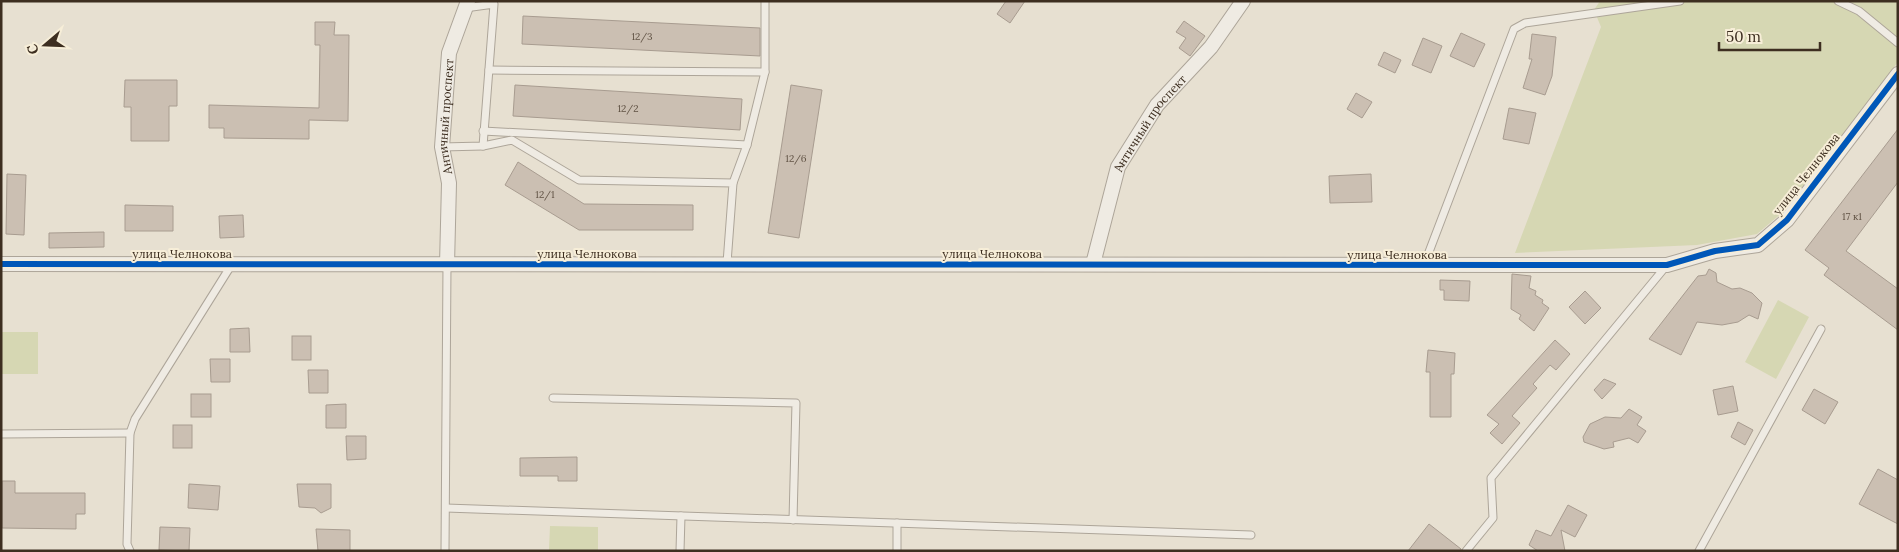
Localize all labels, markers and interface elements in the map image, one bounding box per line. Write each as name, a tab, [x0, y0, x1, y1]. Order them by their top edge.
north arrow	[20, 20, 70, 70]
scale bar	[1719, 20, 1820, 52]
text: 50 m	[1726, 27, 1761, 46]
house number: 12/3	[631, 30, 653, 43]
text: С	[23, 41, 43, 57]
street label: Античный проспект	[435, 58, 456, 177]
street label: Античный проспект	[1109, 71, 1189, 174]
house number: 12/2	[617, 102, 639, 115]
street label: улица Челнокова	[1769, 130, 1843, 218]
house number: 12/6	[785, 152, 807, 165]
house number: 12/1	[535, 188, 555, 201]
house number: 17 к1	[1842, 210, 1862, 223]
street label: улица Челнокова	[132, 246, 232, 261]
street label: улица Челнокова	[537, 246, 637, 261]
street label: улица Челнокова	[942, 246, 1042, 261]
street label: улица Челнокова	[1347, 247, 1447, 262]

